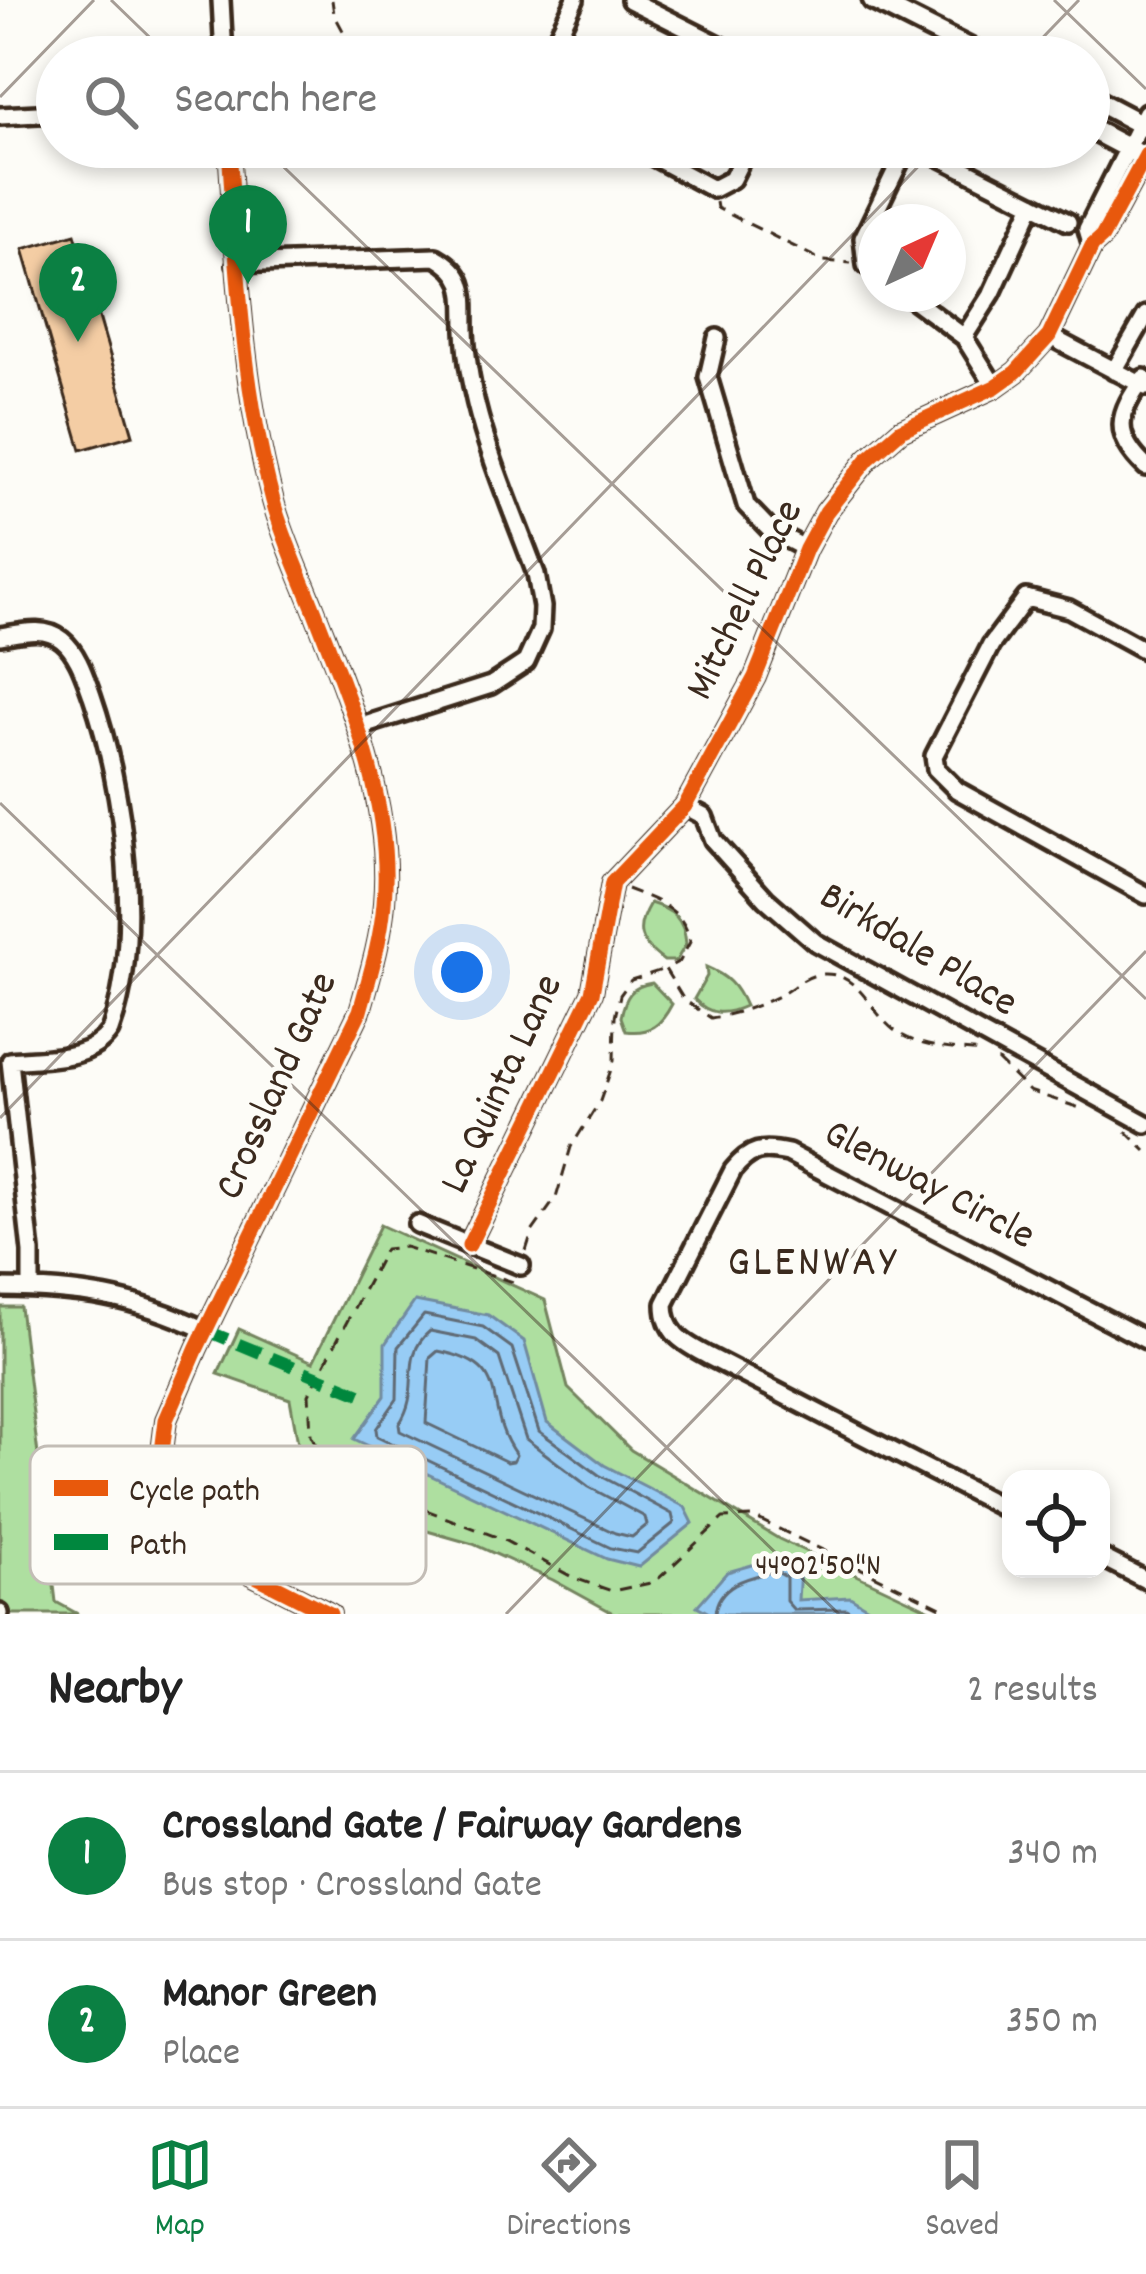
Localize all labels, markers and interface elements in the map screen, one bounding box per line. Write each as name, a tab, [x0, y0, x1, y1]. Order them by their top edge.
search box	[36, 36, 1110, 168]
icon: search	[78, 69, 144, 135]
text: Search here	[174, 70, 377, 134]
pin: 1	[209, 185, 287, 284]
north arrow	[858, 204, 966, 312]
pin: 2	[39, 243, 117, 342]
street label: Mitchell Place	[673, 491, 821, 711]
street label: Birkdale Place	[806, 869, 1028, 1035]
your location	[432, 942, 492, 1002]
street label: Crossland Gate	[202, 963, 356, 1211]
street label: La Quinta Lane	[427, 965, 581, 1205]
street label: Glenway Circle	[812, 1106, 1044, 1268]
district label: GLENWAY	[727, 1233, 899, 1297]
legend	[30, 1446, 426, 1584]
text: Cycle path	[129, 1470, 260, 1517]
map controls	[1002, 1470, 1110, 1578]
button: locate	[1002, 1470, 1110, 1578]
text: Path	[129, 1524, 187, 1571]
text: 44°02'50"N	[755, 1547, 881, 1590]
text: Nearby	[48, 1656, 181, 1728]
text: 2 results	[967, 1665, 1098, 1720]
text: Crossland Gate / Fairway Gardens	[162, 1796, 742, 1860]
text: 1	[83, 1828, 91, 1883]
text: 340 m	[1008, 1828, 1098, 1883]
text: Bus stop · Crossland Gate	[162, 1860, 542, 1915]
text: Manor Green	[162, 1964, 377, 2028]
text: 2	[78, 1996, 96, 2051]
text: 350 m	[1006, 1996, 1098, 2051]
text: Place	[162, 2028, 240, 2083]
tab: Map	[147, 2132, 213, 2251]
tab: Directions	[507, 2132, 632, 2251]
tab: Saved	[925, 2132, 999, 2251]

